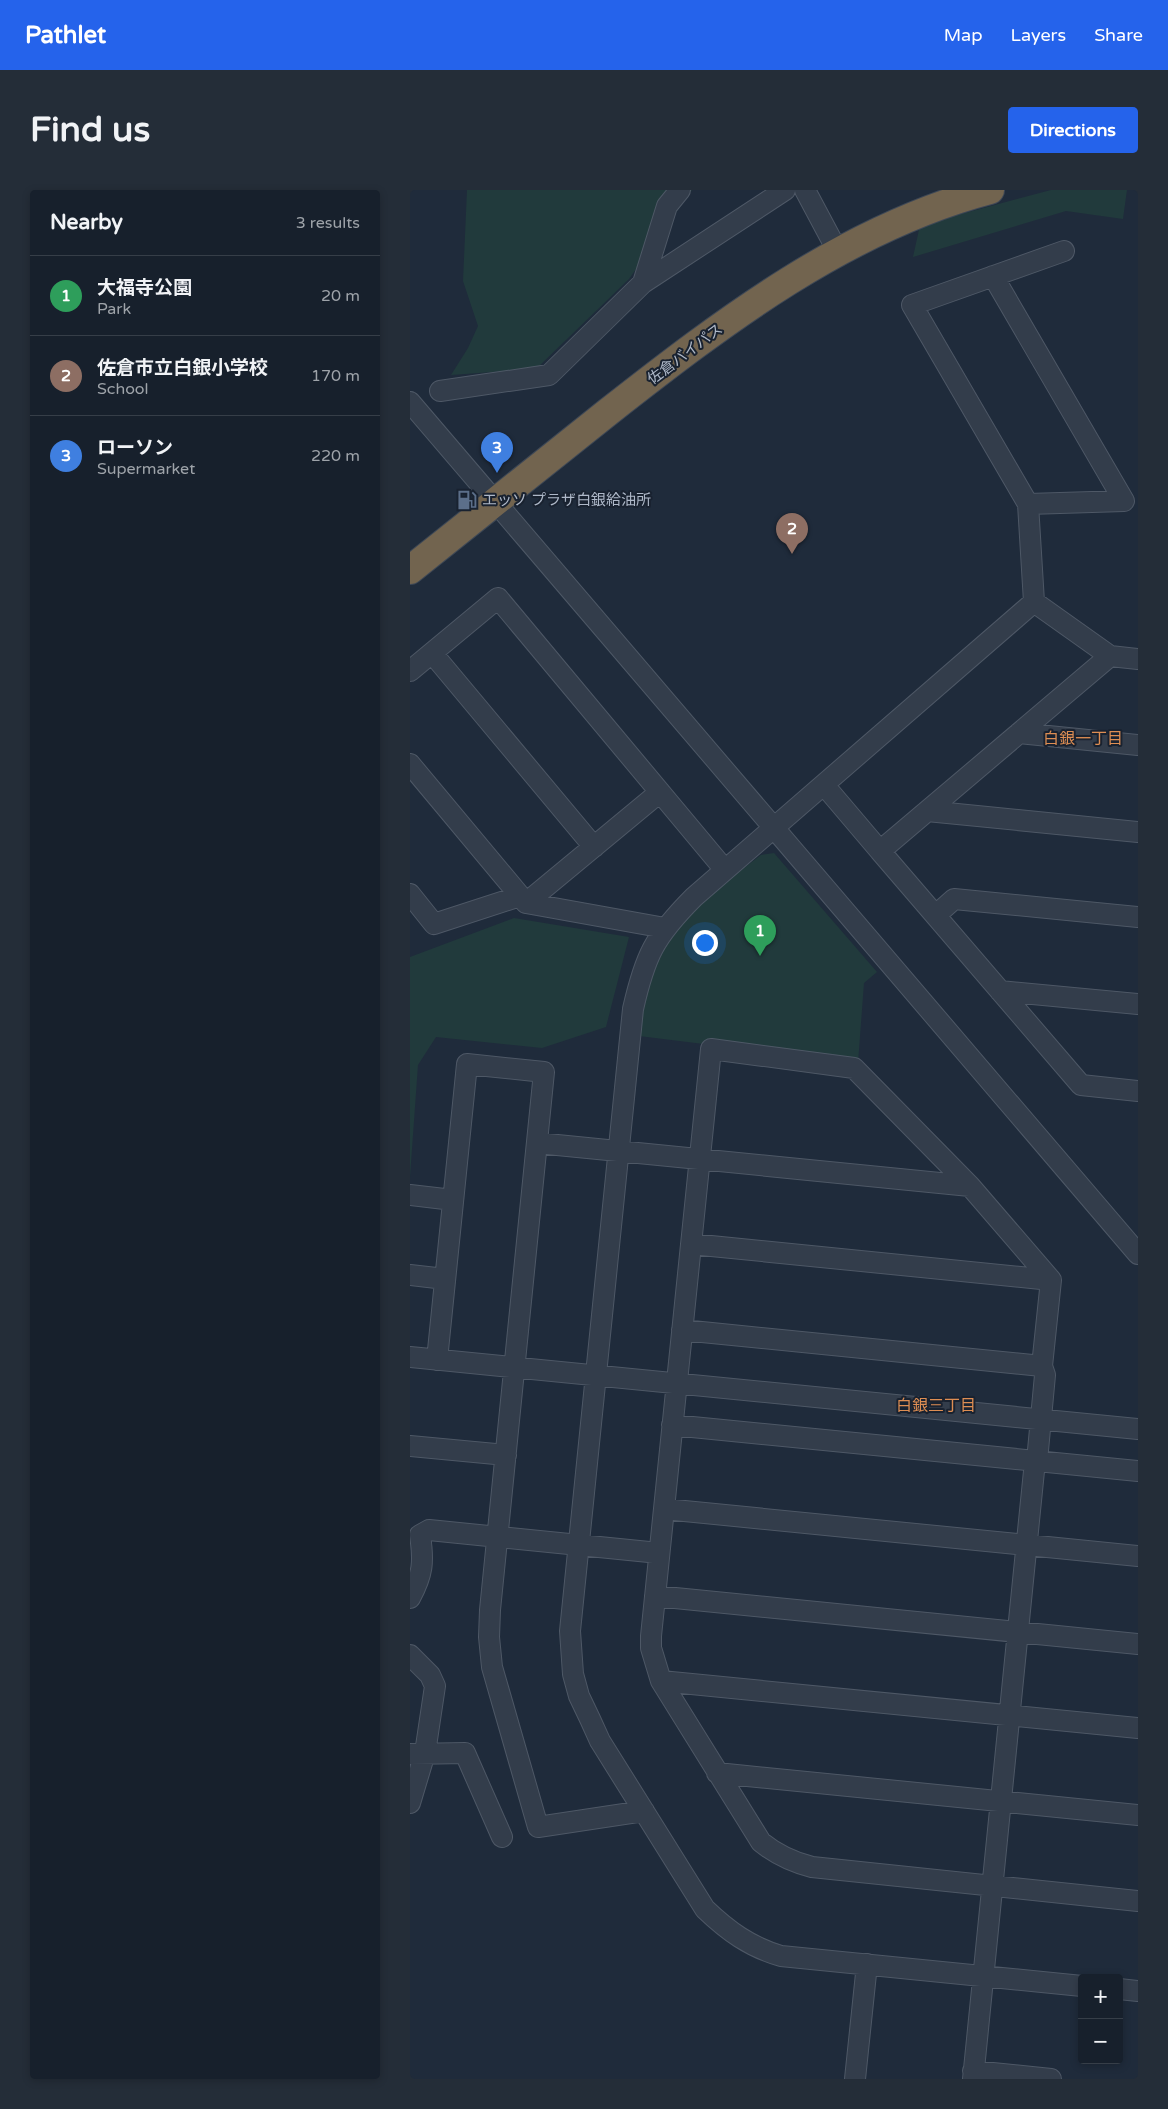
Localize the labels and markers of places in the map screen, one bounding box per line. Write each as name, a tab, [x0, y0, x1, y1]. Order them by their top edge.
pin: 3	[481, 432, 513, 473]
fuel station icon: エッソ プラザ白銀給油所	[456, 489, 478, 511]
place label: エッソ プラザ白銀給油所	[482, 491, 651, 509]
pin: 2	[776, 513, 808, 554]
pin: 1	[744, 915, 776, 956]

